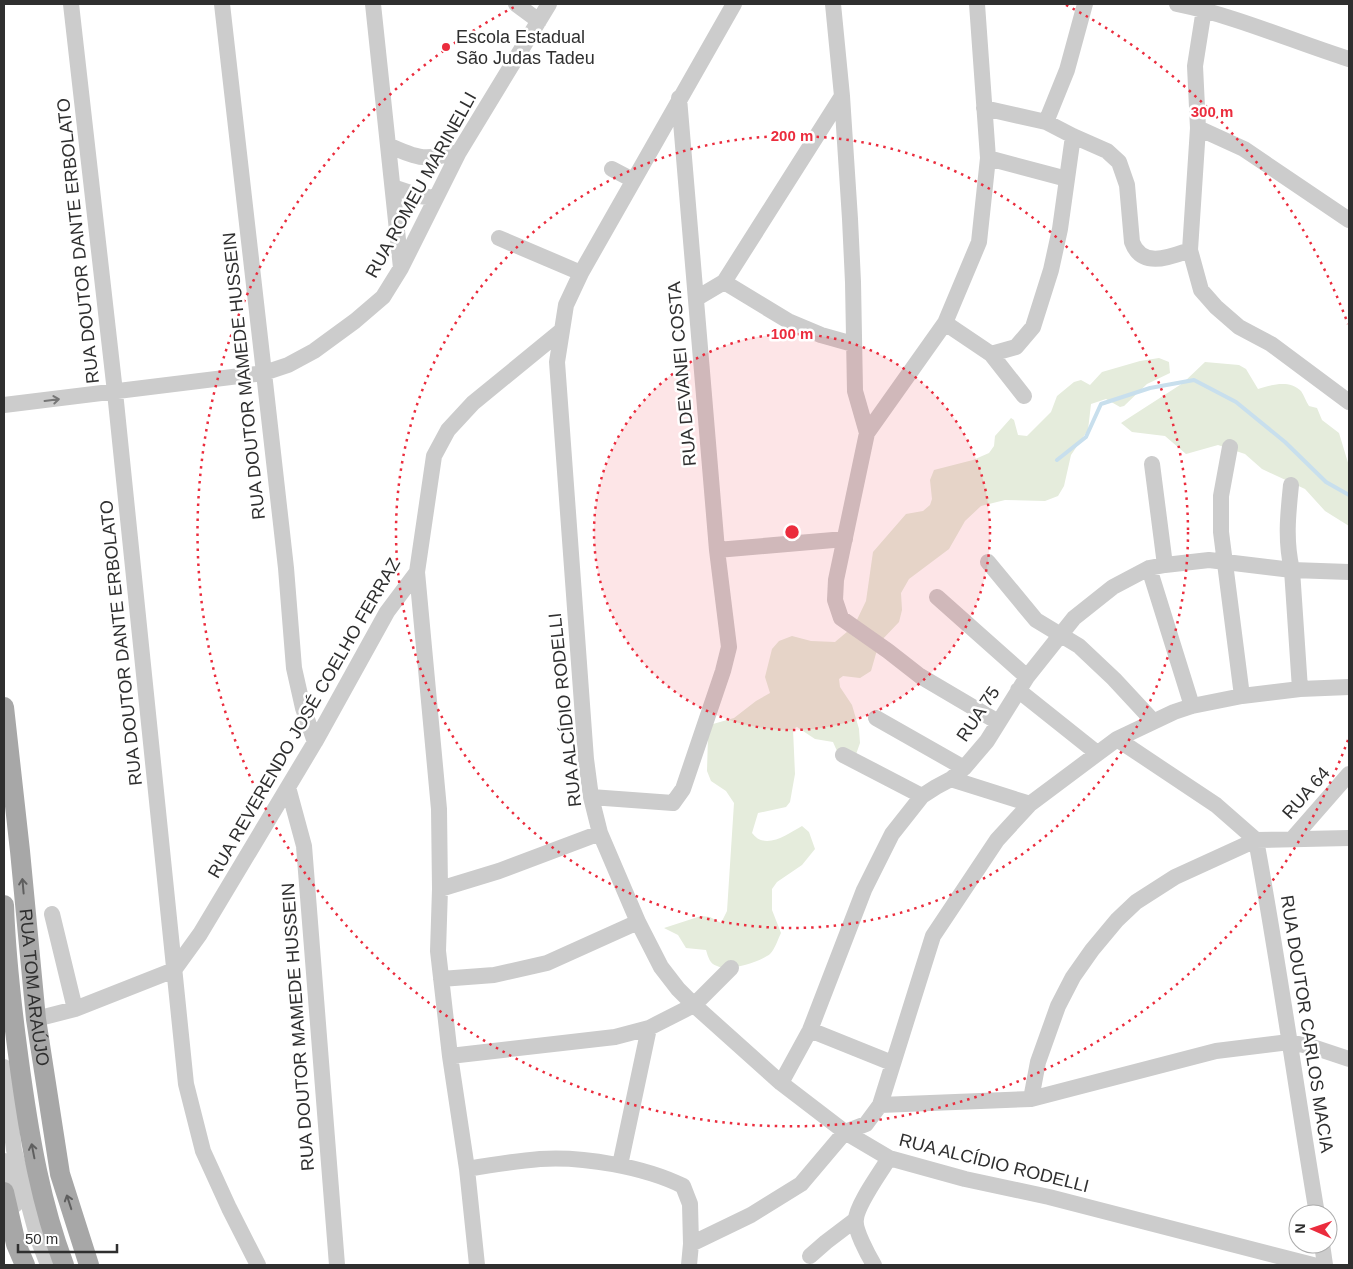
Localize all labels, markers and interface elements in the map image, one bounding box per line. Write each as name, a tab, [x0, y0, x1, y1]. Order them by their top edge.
place label: Escola Estadual São Judas Tadeu	[456, 27, 595, 68]
marker: Escola Estadual São Judas Tadeu	[440, 41, 452, 53]
street label: RUA ROMEU MARINELLI	[362, 89, 480, 281]
street label: RUA DOUTOR DANTE ERBOLATO	[53, 97, 103, 385]
text: 300 m	[1191, 103, 1233, 120]
text: 200 m	[771, 127, 813, 144]
street label: RUA DOUTOR MAMEDE HUSSEIN	[219, 231, 269, 521]
street label: RUA DEVANEI COSTA	[664, 281, 700, 467]
text: 100 m	[771, 325, 813, 342]
one-way arrow	[44, 394, 60, 404]
street label: RUA DOUTOR DANTE ERBOLATO	[96, 499, 146, 787]
centre of rings	[783, 523, 801, 541]
street label: RUA REVERENDO JOSÉ COELHO FERRAZ	[204, 554, 404, 882]
street label: RUA ALCÍDIO RODELLI	[545, 612, 585, 808]
street label: RUA 75	[952, 683, 1004, 745]
street label: RUA 64	[1278, 763, 1334, 823]
one-way arrow	[19, 878, 28, 894]
street label: RUA DOUTOR MAMEDE HUSSEIN	[278, 882, 318, 1172]
street label: RUA DOUTOR CARLOS MACIA	[1277, 894, 1337, 1154]
street label: RUA TOM ARAÚJO	[16, 908, 53, 1068]
street label: RUA ALCÍDIO RODELLI	[897, 1130, 1091, 1196]
one-way arrow	[28, 1143, 37, 1159]
one-way arrow	[64, 1195, 73, 1211]
north arrow	[1288, 1204, 1338, 1254]
scale bar	[18, 1222, 116, 1254]
text: N	[1292, 1223, 1308, 1234]
text: 50 m	[25, 1230, 58, 1247]

